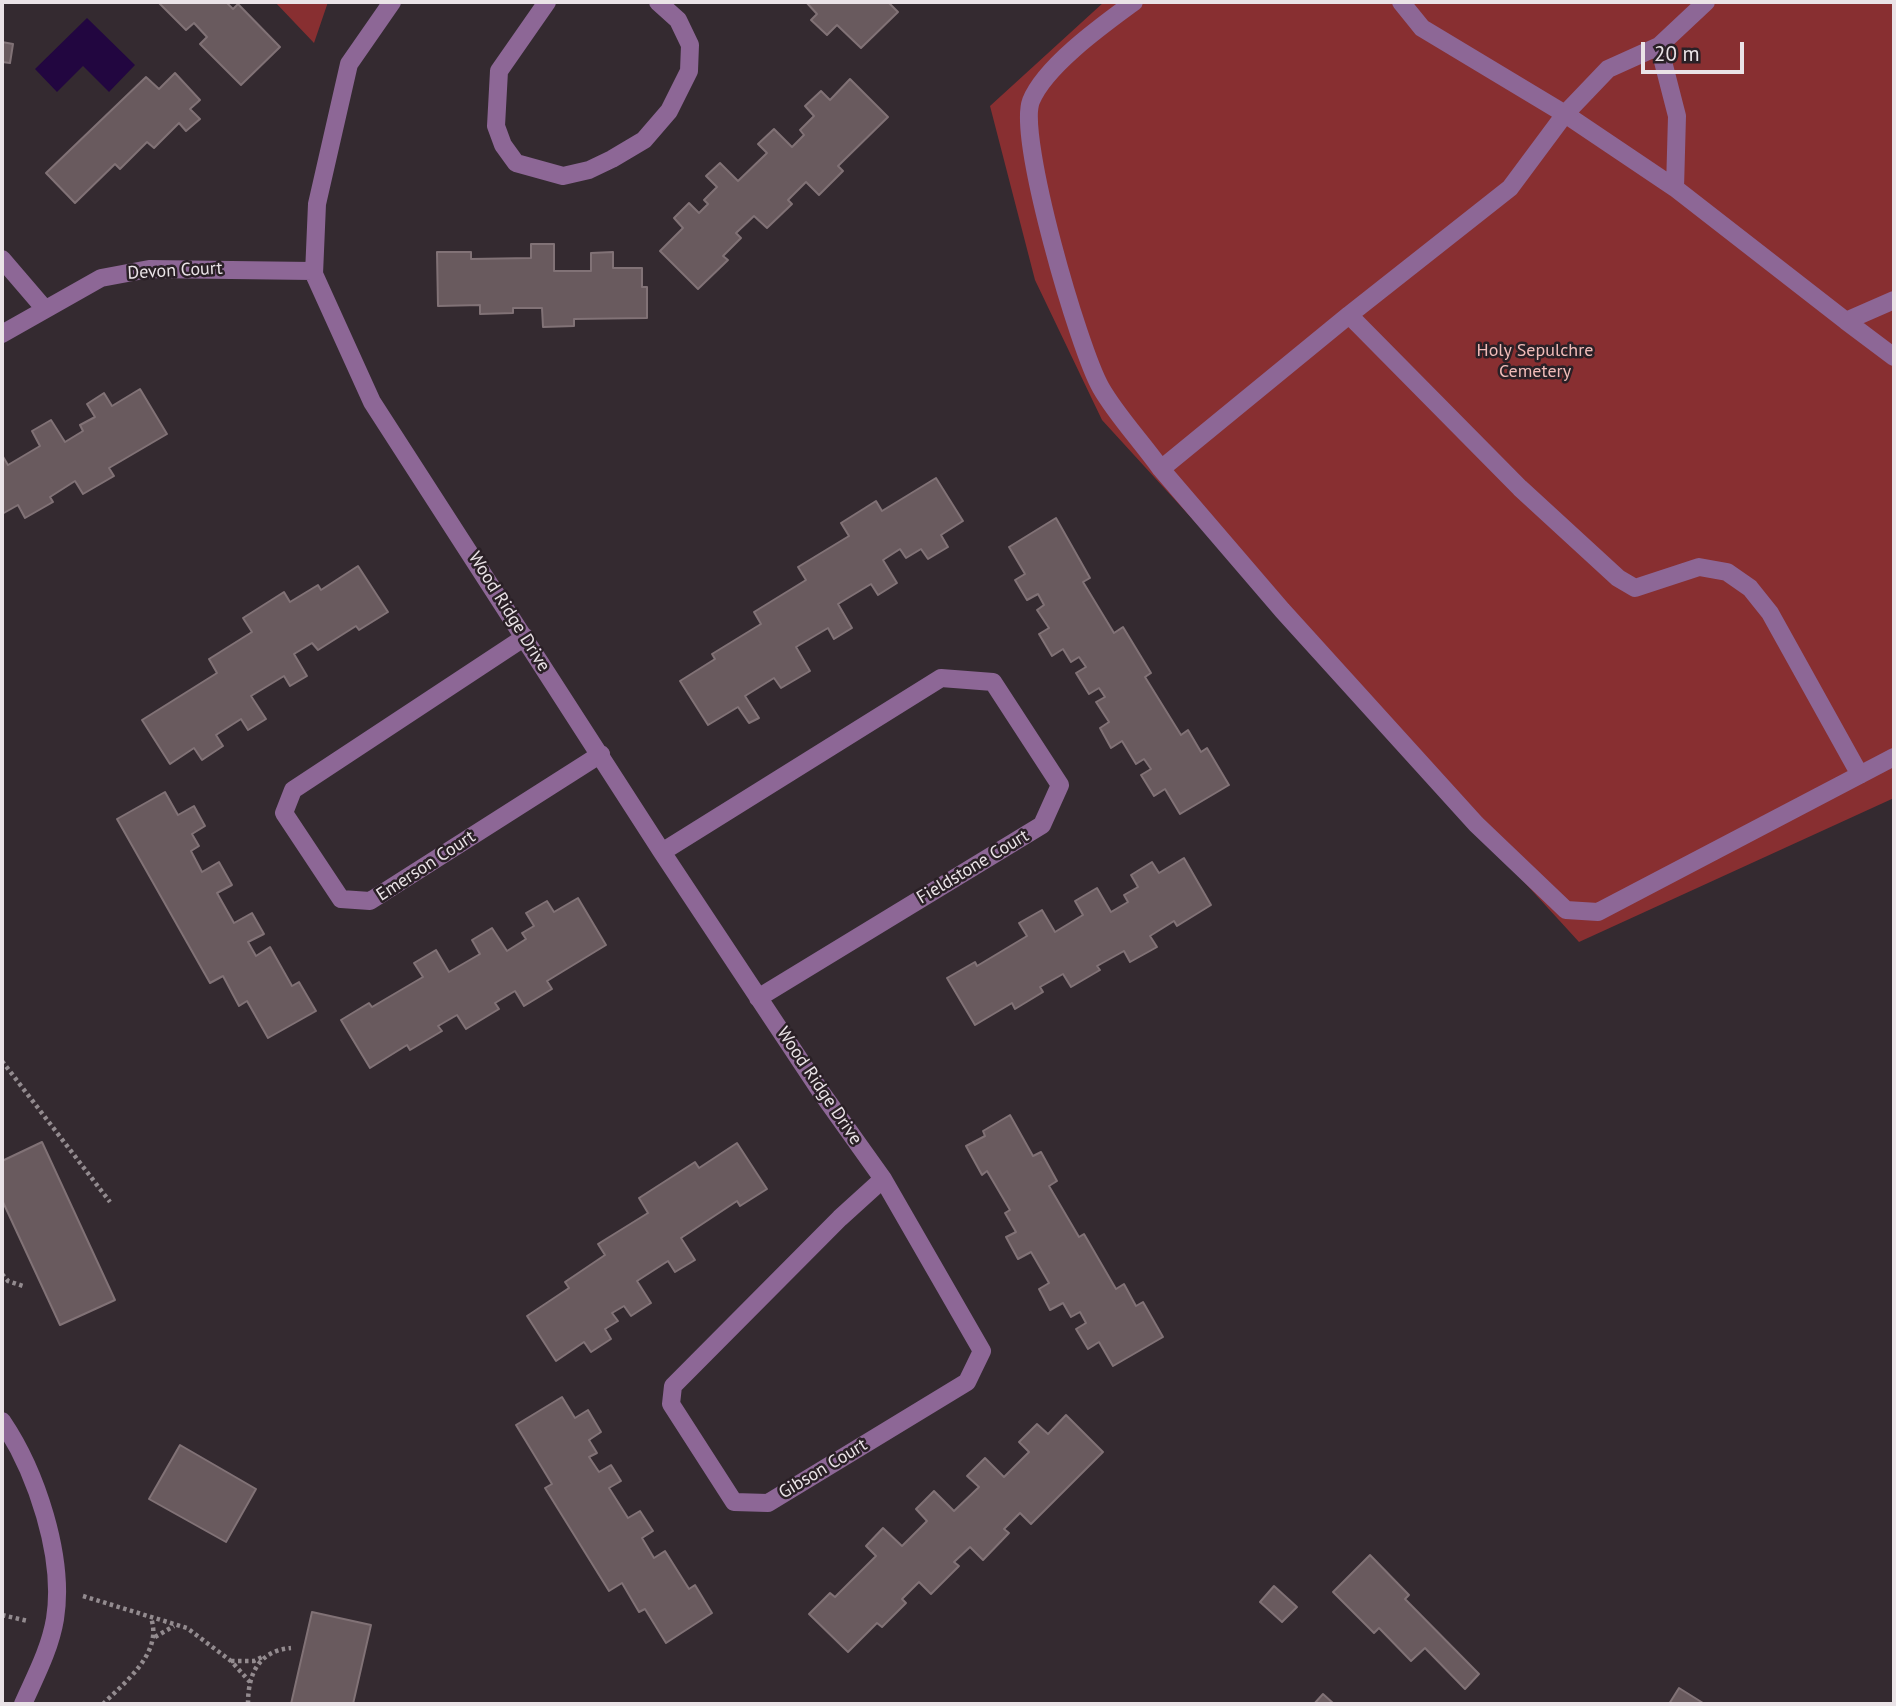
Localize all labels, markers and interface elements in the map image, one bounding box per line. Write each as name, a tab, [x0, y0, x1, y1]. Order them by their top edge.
scale bar	[1644, 28, 1747, 72]
text: 20 m	[1654, 40, 1700, 67]
street label: Devon Court	[127, 258, 223, 284]
park label: Holy Sepulchre Cemetery	[1477, 340, 1593, 382]
street label: Wood Ridge Drive	[464, 548, 554, 676]
street label: Fieldstone Court	[913, 825, 1033, 909]
street label: Emerson Court	[373, 826, 479, 906]
street label: Wood Ridge Drive	[772, 1023, 866, 1149]
street label: Gibson Court	[775, 1434, 871, 1504]

